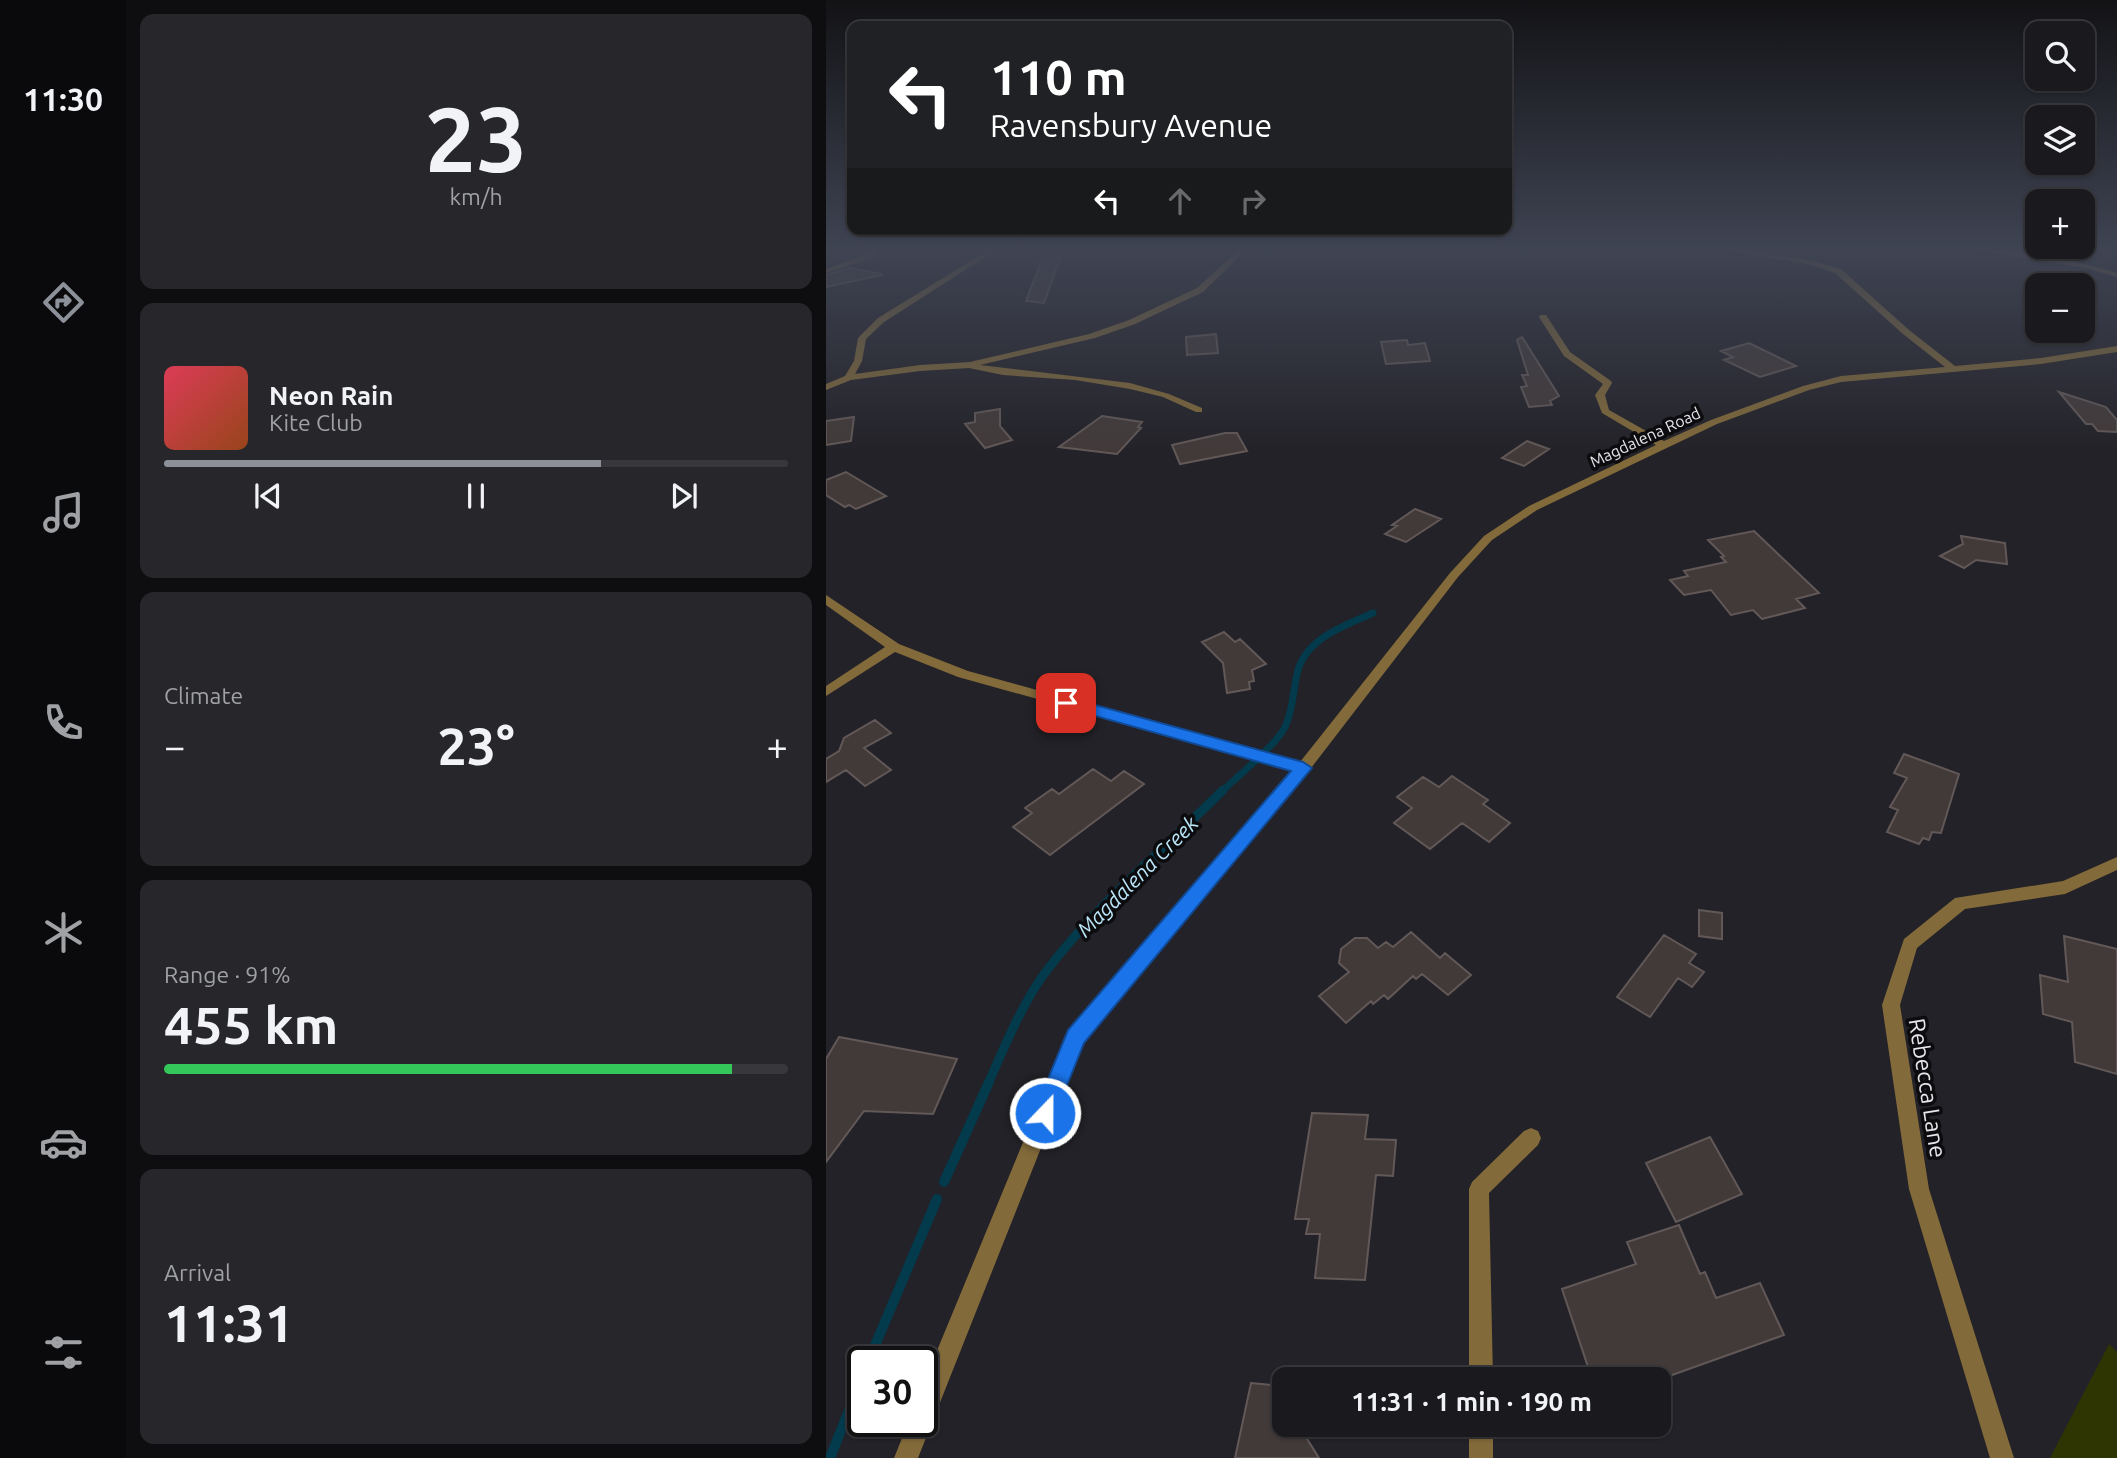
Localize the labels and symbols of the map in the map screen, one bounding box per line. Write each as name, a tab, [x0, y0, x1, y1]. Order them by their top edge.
street label: Magdalena Road	[1587, 404, 1703, 470]
pin	[1036, 673, 1096, 733]
water label: Magdalena Creek	[1072, 810, 1203, 941]
street label: Rebecca Lane	[1905, 1016, 1951, 1160]
position arrow	[1008, 1076, 1082, 1150]
speed limit sign: 30	[847, 1346, 938, 1437]

